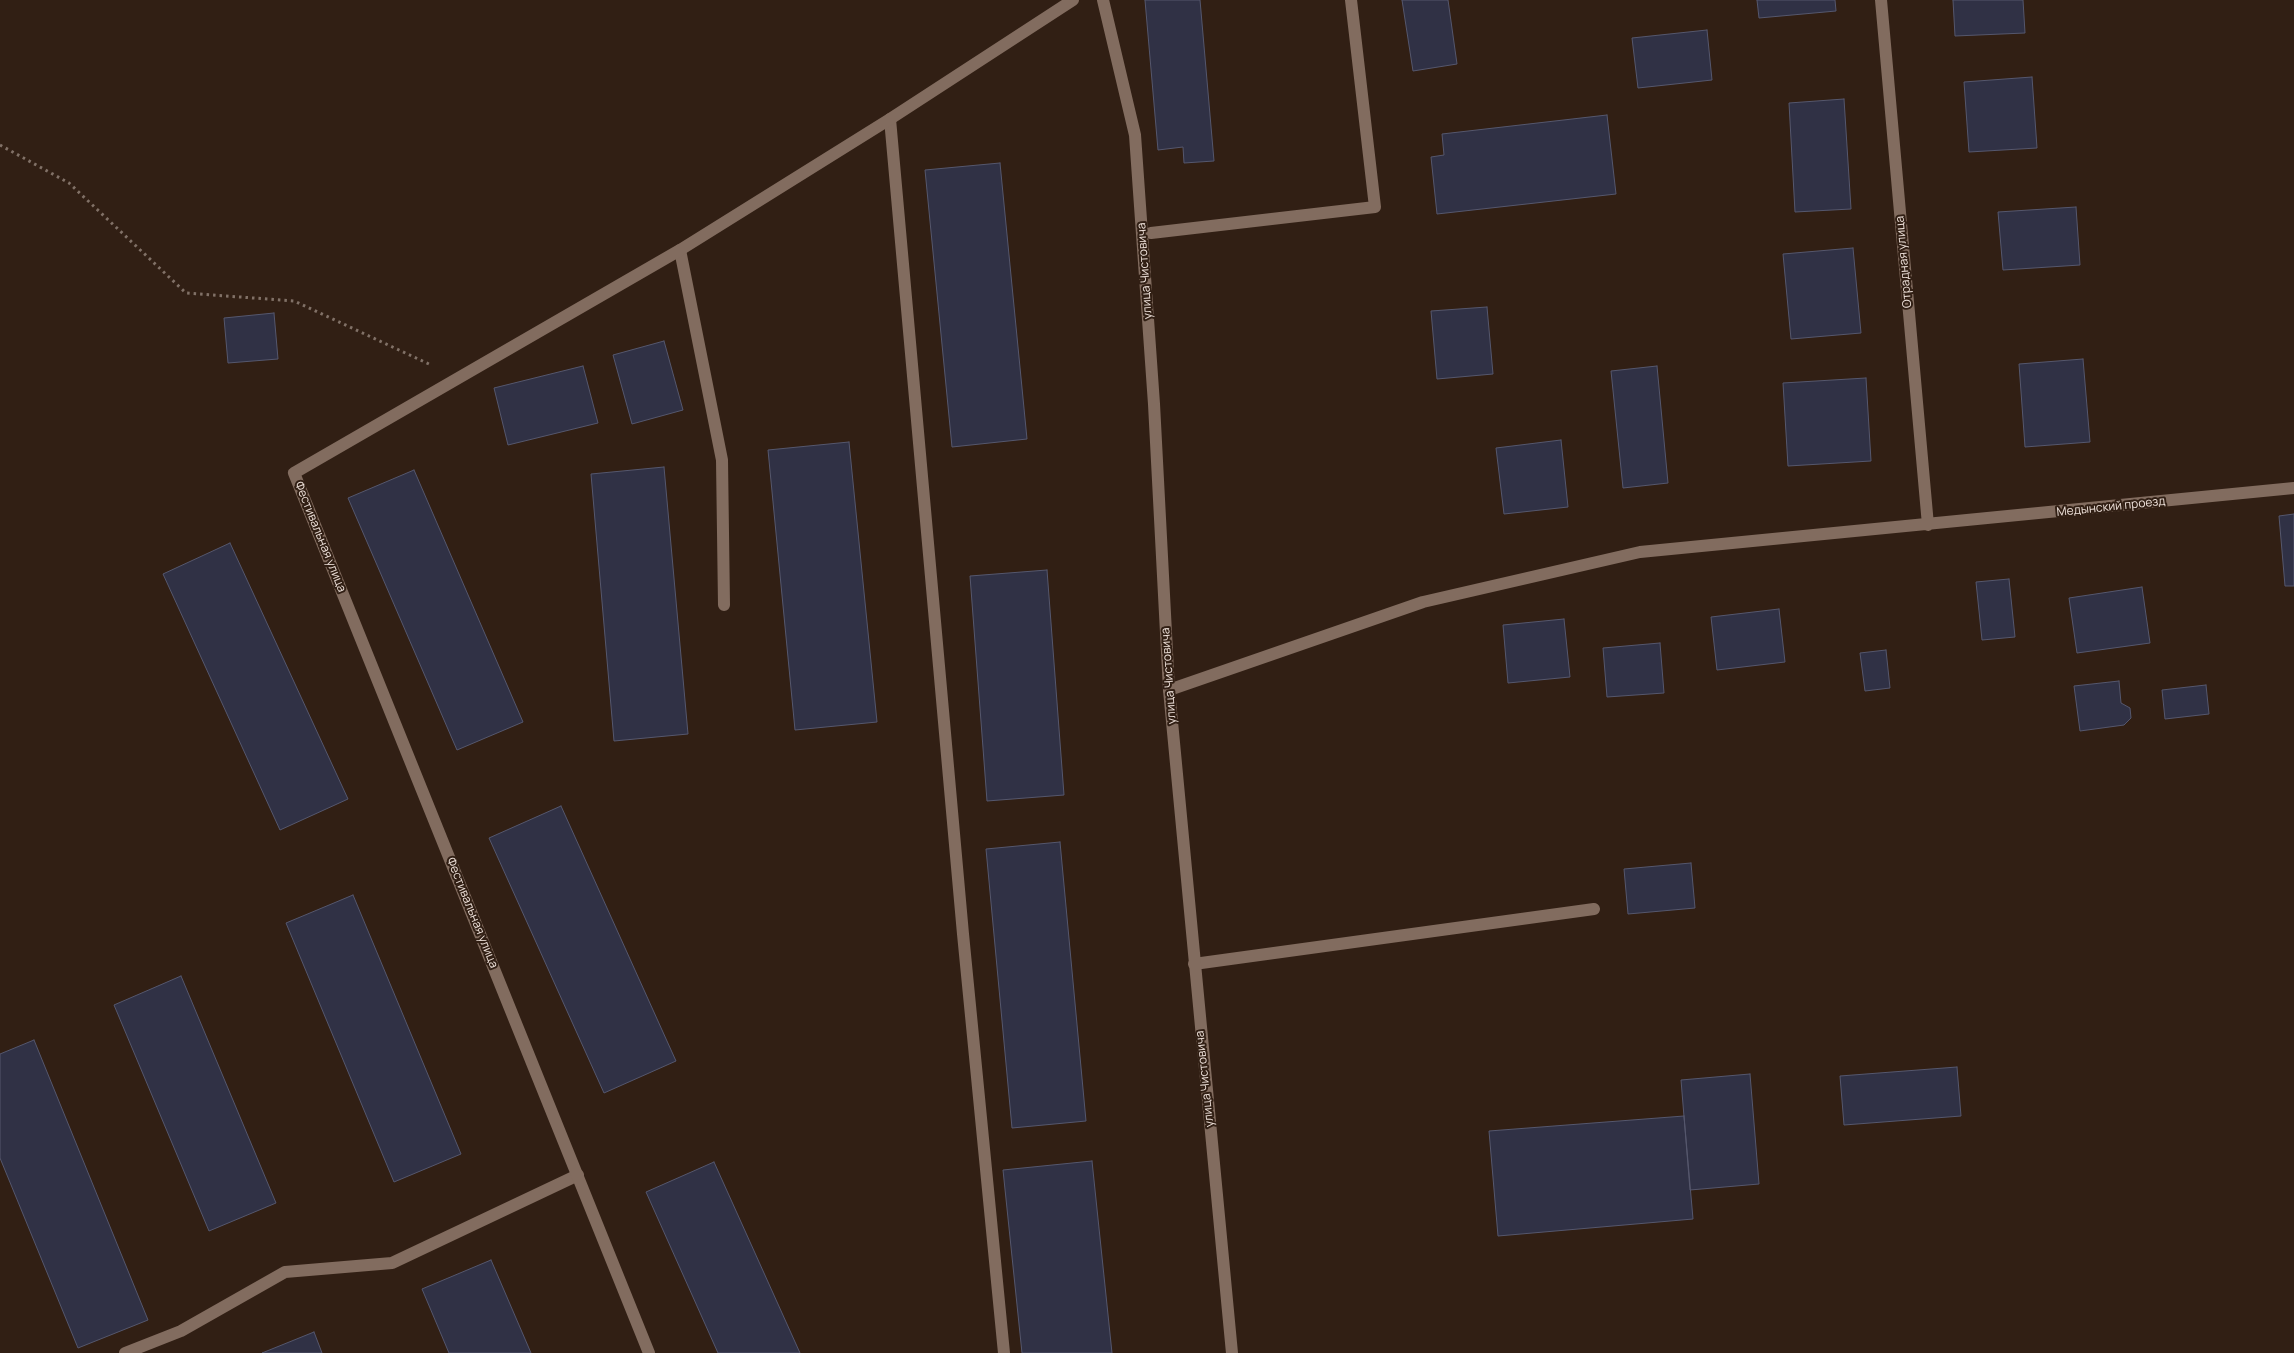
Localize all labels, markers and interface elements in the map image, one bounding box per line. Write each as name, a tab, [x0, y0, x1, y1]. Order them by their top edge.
street label: Отрадная улица	[1893, 215, 1915, 309]
street label: улица Чистовича	[1134, 222, 1156, 320]
street label: Фестивальная улица	[291, 480, 349, 594]
street label: Медынский проезд	[2056, 494, 2166, 520]
street label: улица Чистовича	[1158, 627, 1180, 725]
street label: Фестивальная улица	[443, 856, 501, 970]
street label: улица Чистовича	[1193, 1030, 1217, 1128]

